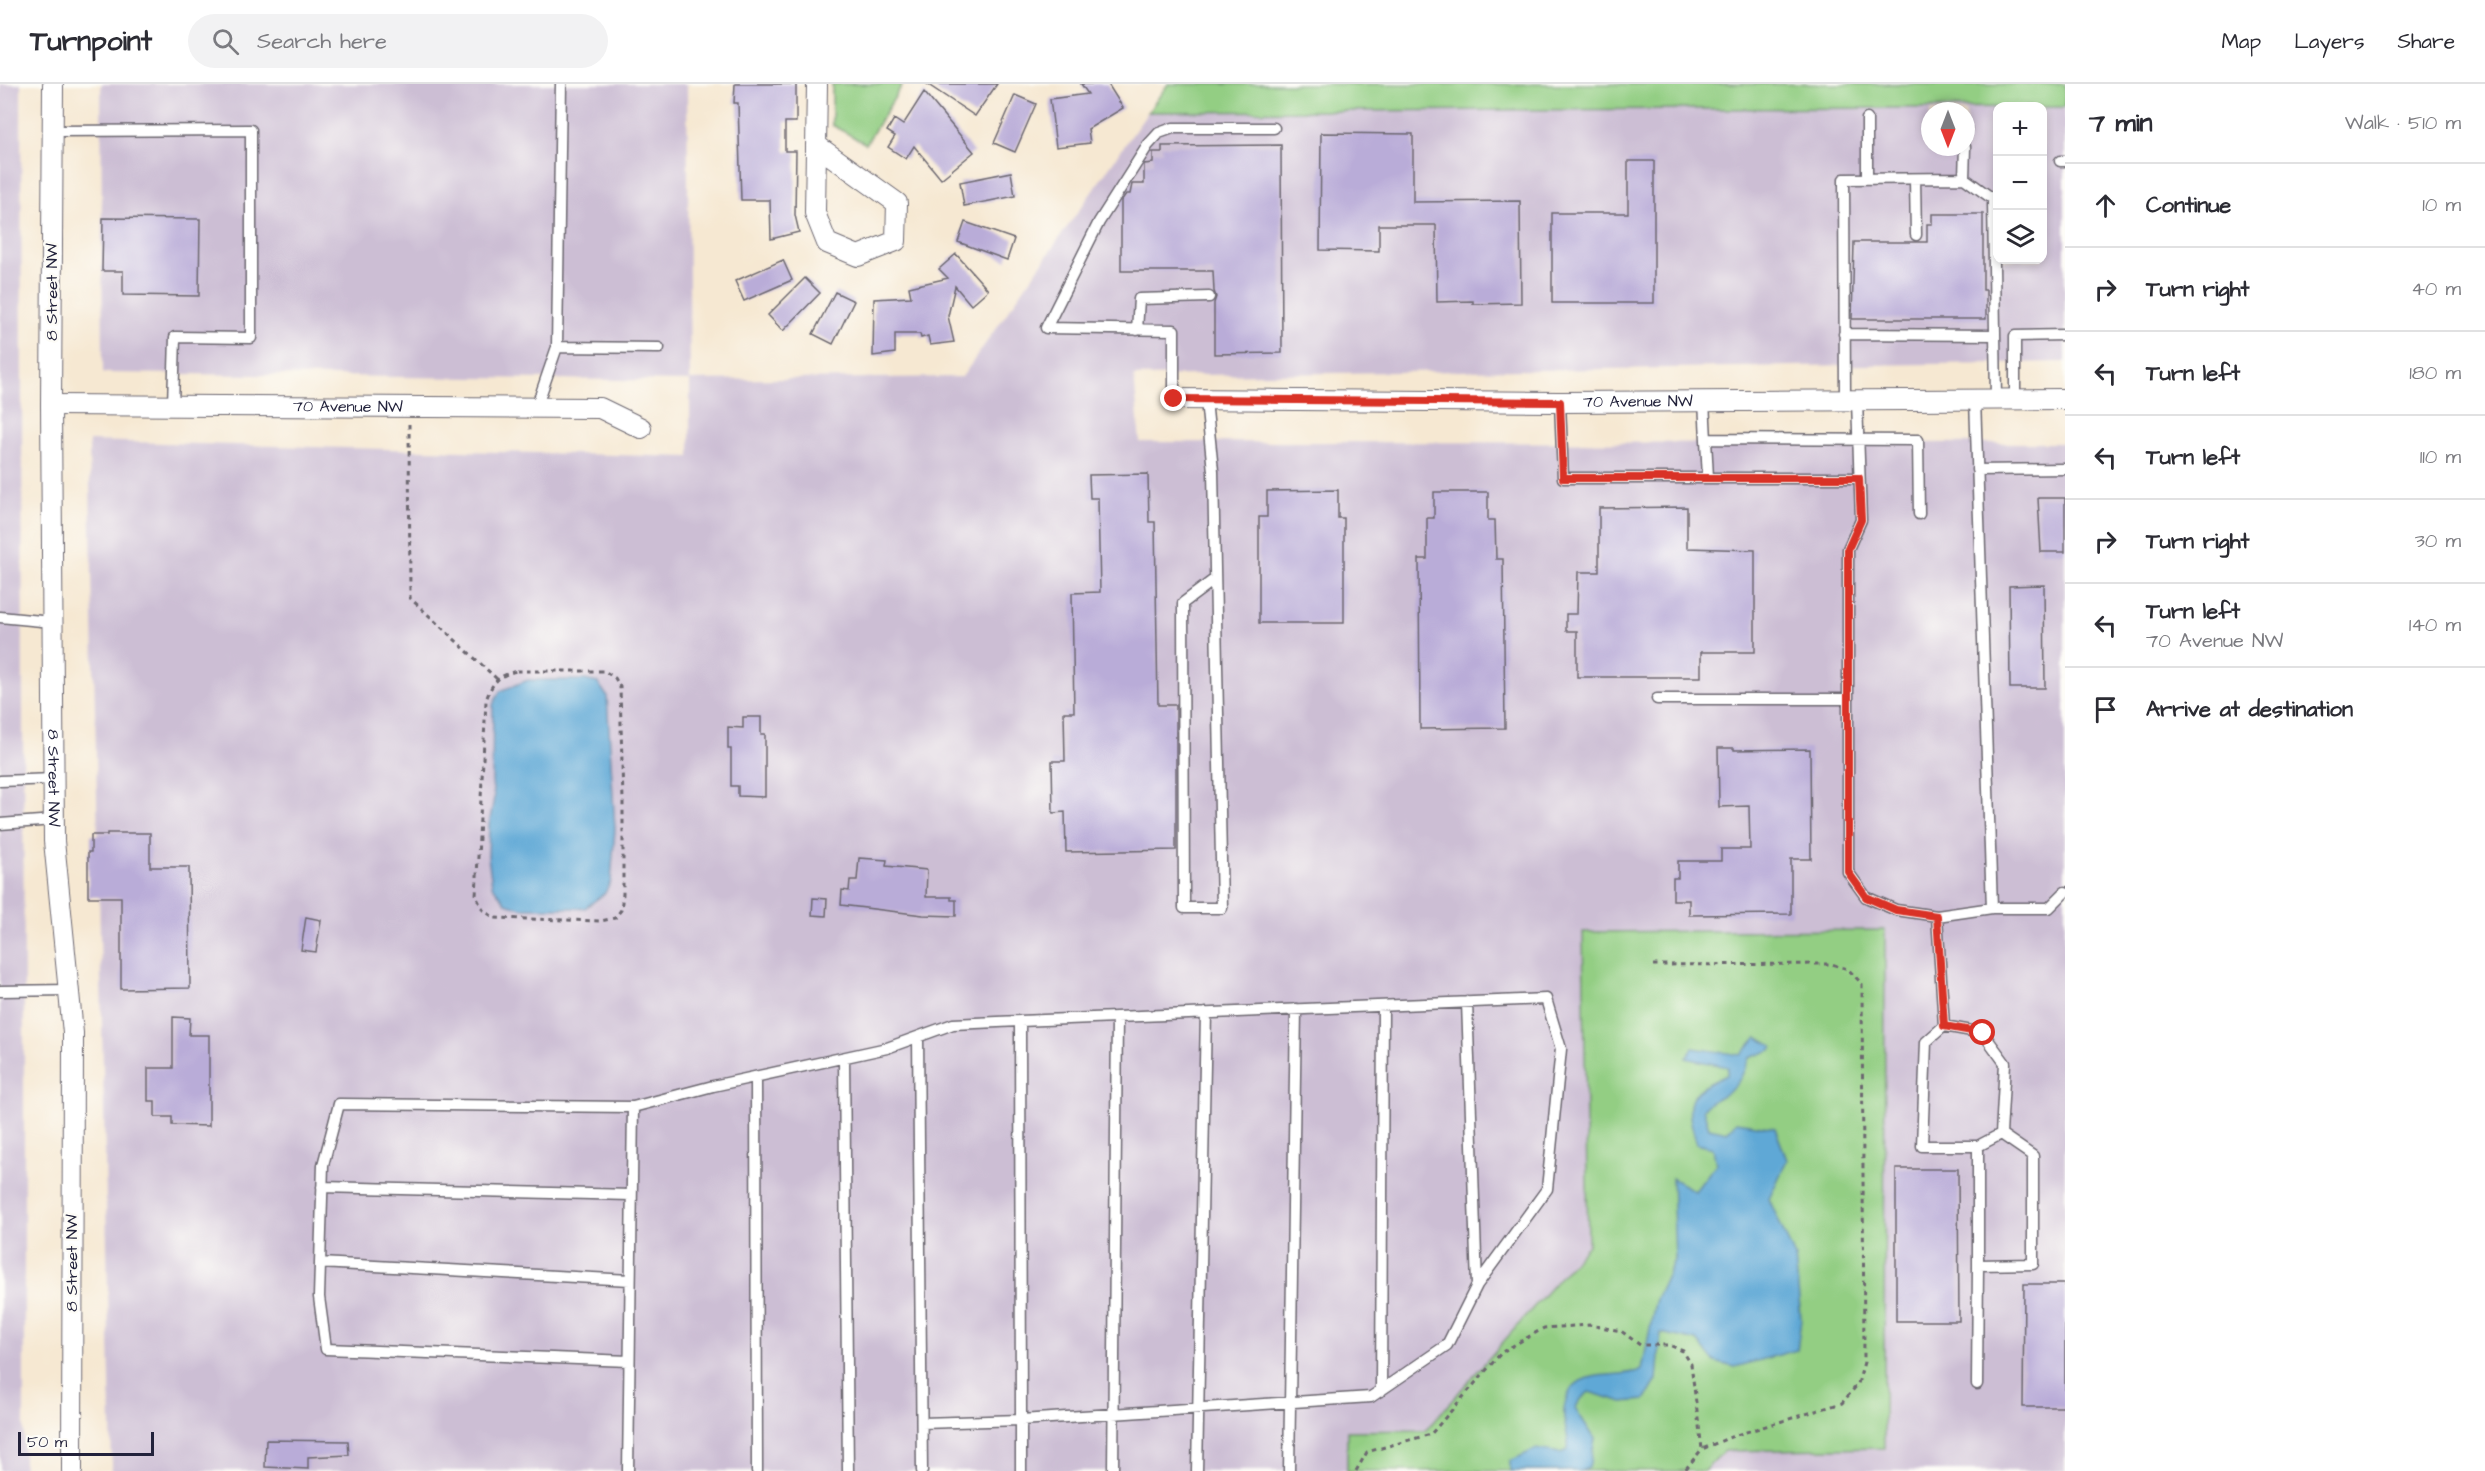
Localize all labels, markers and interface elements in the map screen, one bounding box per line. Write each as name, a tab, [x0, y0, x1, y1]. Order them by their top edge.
search box	[188, 14, 608, 68]
text: Turnpoint	[30, 22, 152, 61]
icon: search	[209, 25, 242, 58]
text: Search here	[257, 26, 387, 57]
text: Map	[2221, 27, 2261, 56]
text: Layers	[2294, 27, 2364, 56]
text: Share	[2397, 27, 2455, 56]
north arrow	[1921, 102, 1975, 156]
map controls	[1993, 102, 2047, 264]
button: +	[1993, 102, 2047, 156]
text: 7 min	[2089, 105, 2153, 141]
text: Walk · 510 m	[2345, 109, 2461, 137]
button: −	[1993, 156, 2047, 210]
icon: ahead	[2089, 189, 2122, 222]
text: Continue	[2146, 190, 2231, 221]
text: 10 m	[2422, 191, 2461, 219]
button: layers	[1993, 210, 2047, 264]
street label: 8 Street NW	[41, 243, 63, 341]
icon: right	[2089, 273, 2122, 306]
text: Turn right	[2146, 274, 2249, 305]
text: 40 m	[2411, 275, 2461, 303]
icon: left	[2089, 357, 2122, 390]
text: Turn left	[2146, 358, 2240, 389]
text: 180 m	[2409, 359, 2461, 387]
route end	[1160, 385, 1186, 411]
street label: 70 Avenue NW	[1583, 390, 1693, 413]
street label: 70 Avenue NW	[293, 395, 403, 418]
icon: left	[2089, 441, 2122, 474]
text: Turn left	[2146, 442, 2240, 473]
text: 110 m	[2420, 443, 2461, 471]
icon: right	[2089, 525, 2122, 558]
text: Turn right	[2146, 526, 2249, 557]
text: 30 m	[2415, 527, 2461, 555]
text: Turn left	[2146, 596, 2240, 627]
icon: left	[2089, 609, 2122, 642]
text: 140 m	[2409, 611, 2461, 639]
text: 70 Avenue NW	[2146, 627, 2283, 655]
icon: arrive	[2089, 693, 2122, 726]
text: Arrive at destination	[2146, 694, 2353, 725]
street label: 8 Street NW	[42, 729, 65, 827]
route start	[1969, 1019, 1995, 1045]
street label: 8 Street NW	[61, 1214, 83, 1312]
scale bar	[18, 1429, 154, 1456]
text: 50 m	[27, 1431, 67, 1453]

